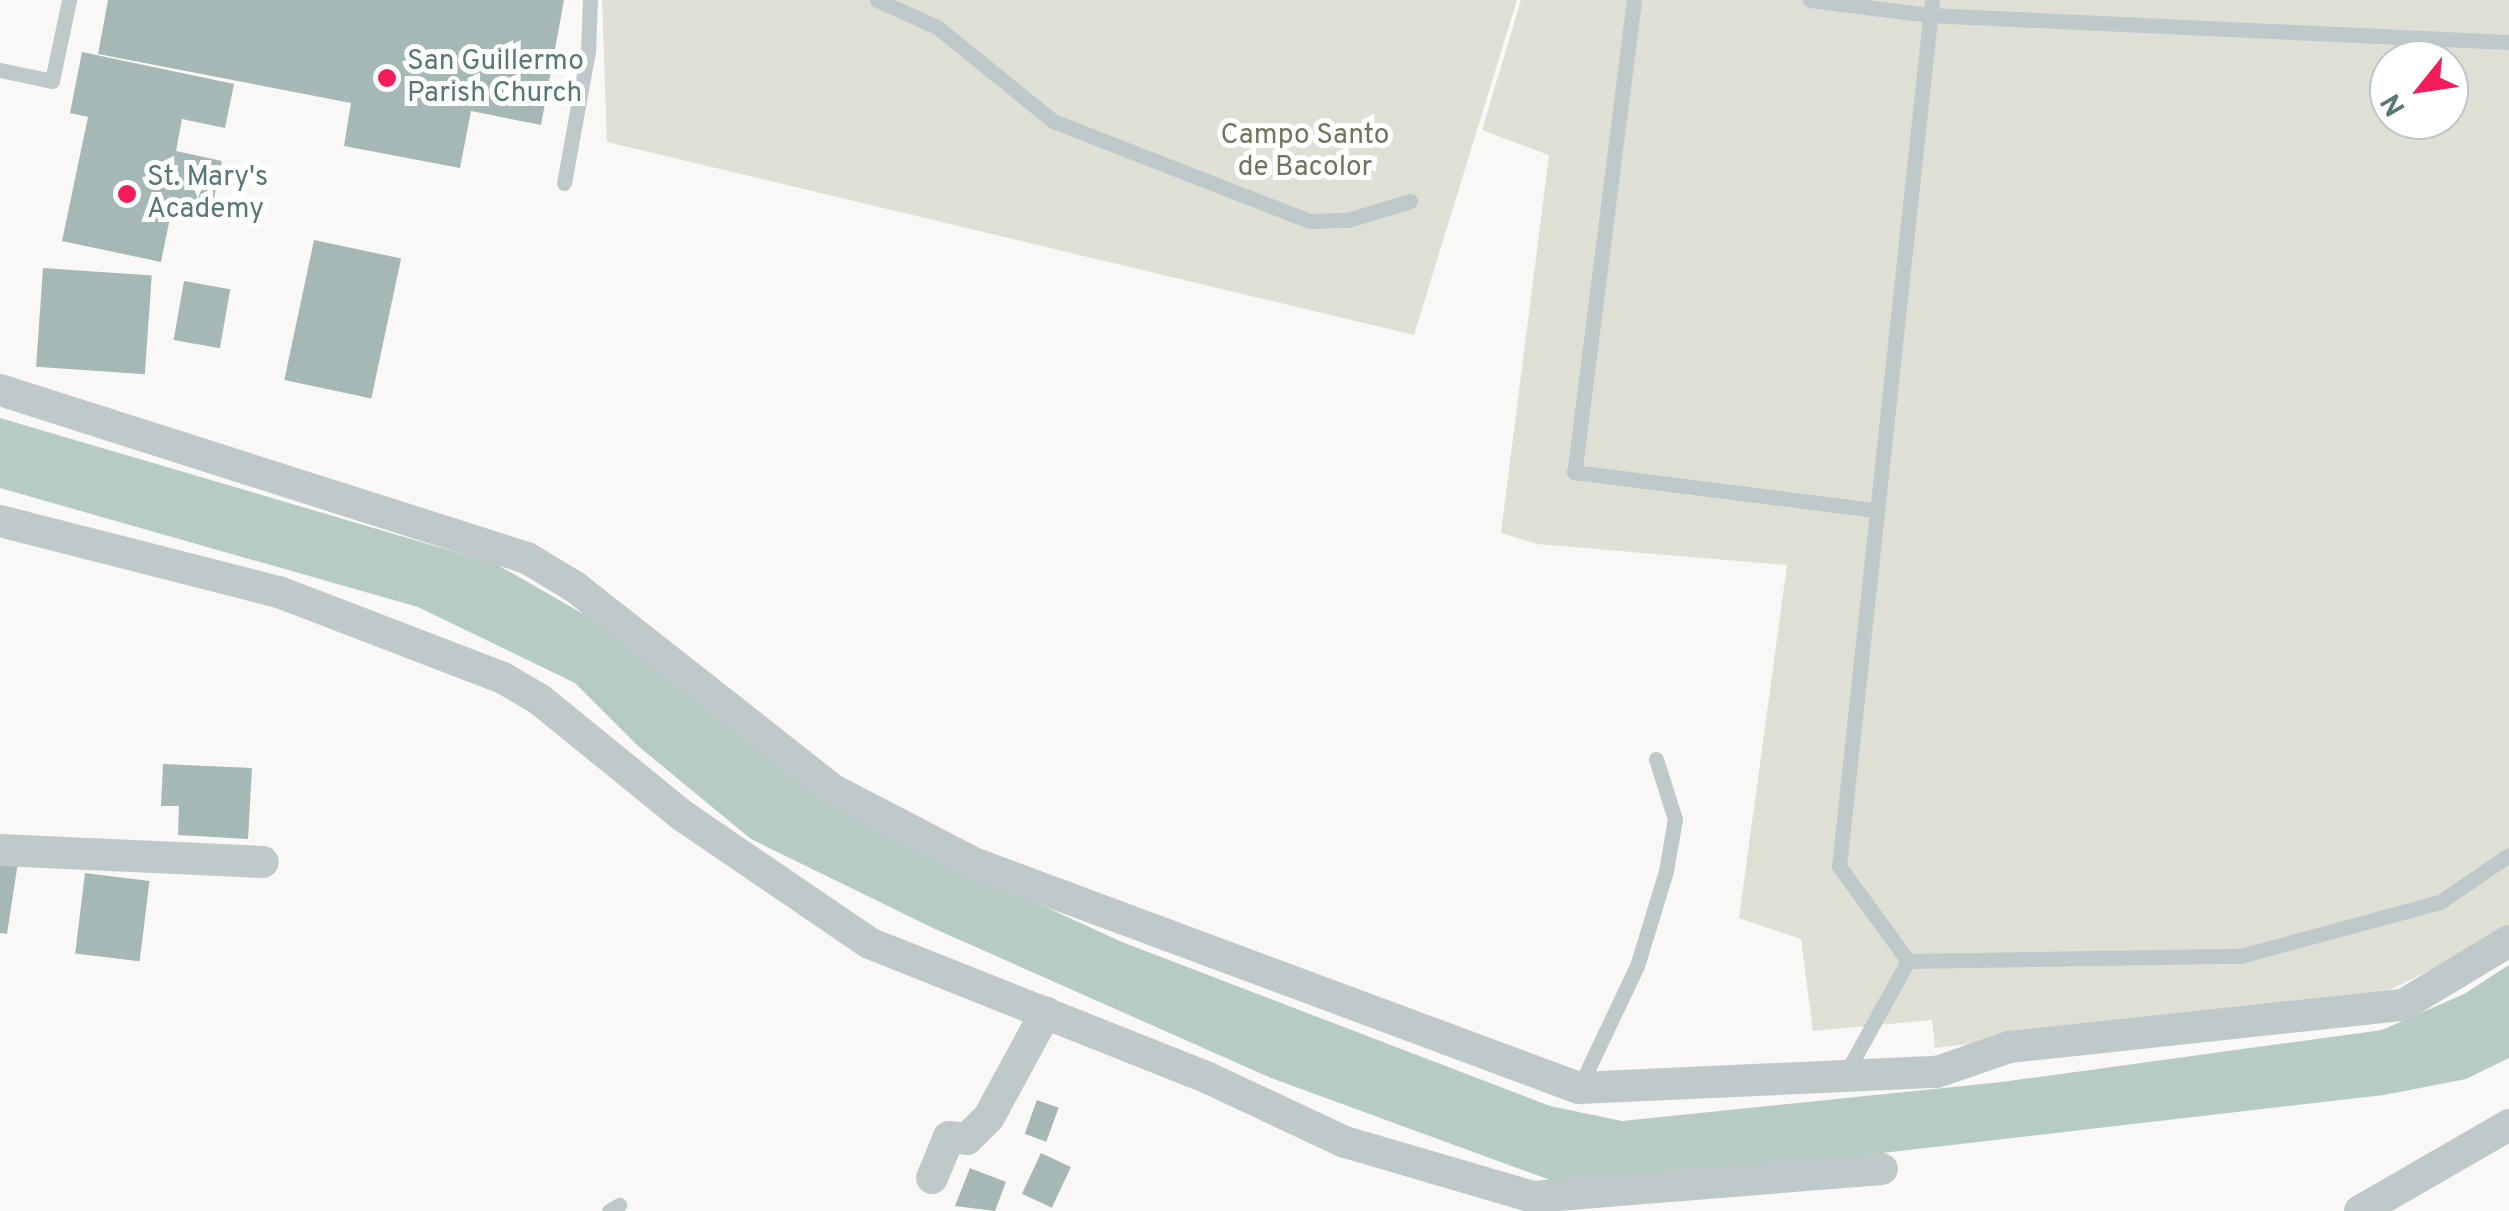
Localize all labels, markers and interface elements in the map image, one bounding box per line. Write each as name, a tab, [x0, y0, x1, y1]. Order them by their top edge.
north arrow	[2369, 40, 2469, 140]
place label: San Guillermo Parish Church	[407, 45, 584, 111]
marker: San Guillermo Parish Church	[376, 67, 398, 89]
text: N	[2374, 86, 2415, 122]
park label: Campo Santo de Bacolor	[1221, 119, 1389, 185]
place label: St. Mary's Academy	[147, 161, 268, 227]
marker: St. Mary's Academy	[116, 183, 138, 205]

